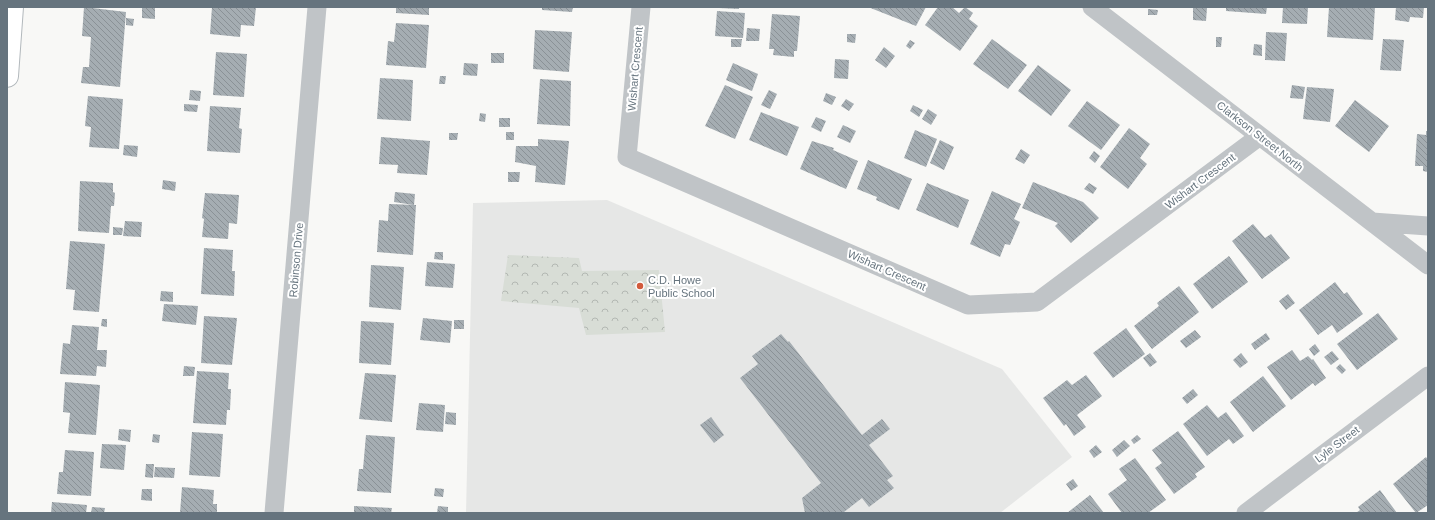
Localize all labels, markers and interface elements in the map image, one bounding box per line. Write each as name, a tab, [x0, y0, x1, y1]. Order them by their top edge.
street label: Wishart Crescent	[625, 26, 645, 112]
street label: Clarkson Street North	[1215, 99, 1305, 173]
street label: Wishart Crescent	[1163, 151, 1237, 211]
street label: Robinson Drive	[287, 222, 305, 298]
street label: Wishart Crescent	[846, 247, 928, 293]
place label: C.D. Howe Public School	[648, 274, 715, 299]
marker: C.D. Howe Public School	[635, 281, 645, 291]
street label: Lyle Street	[1313, 424, 1361, 464]

